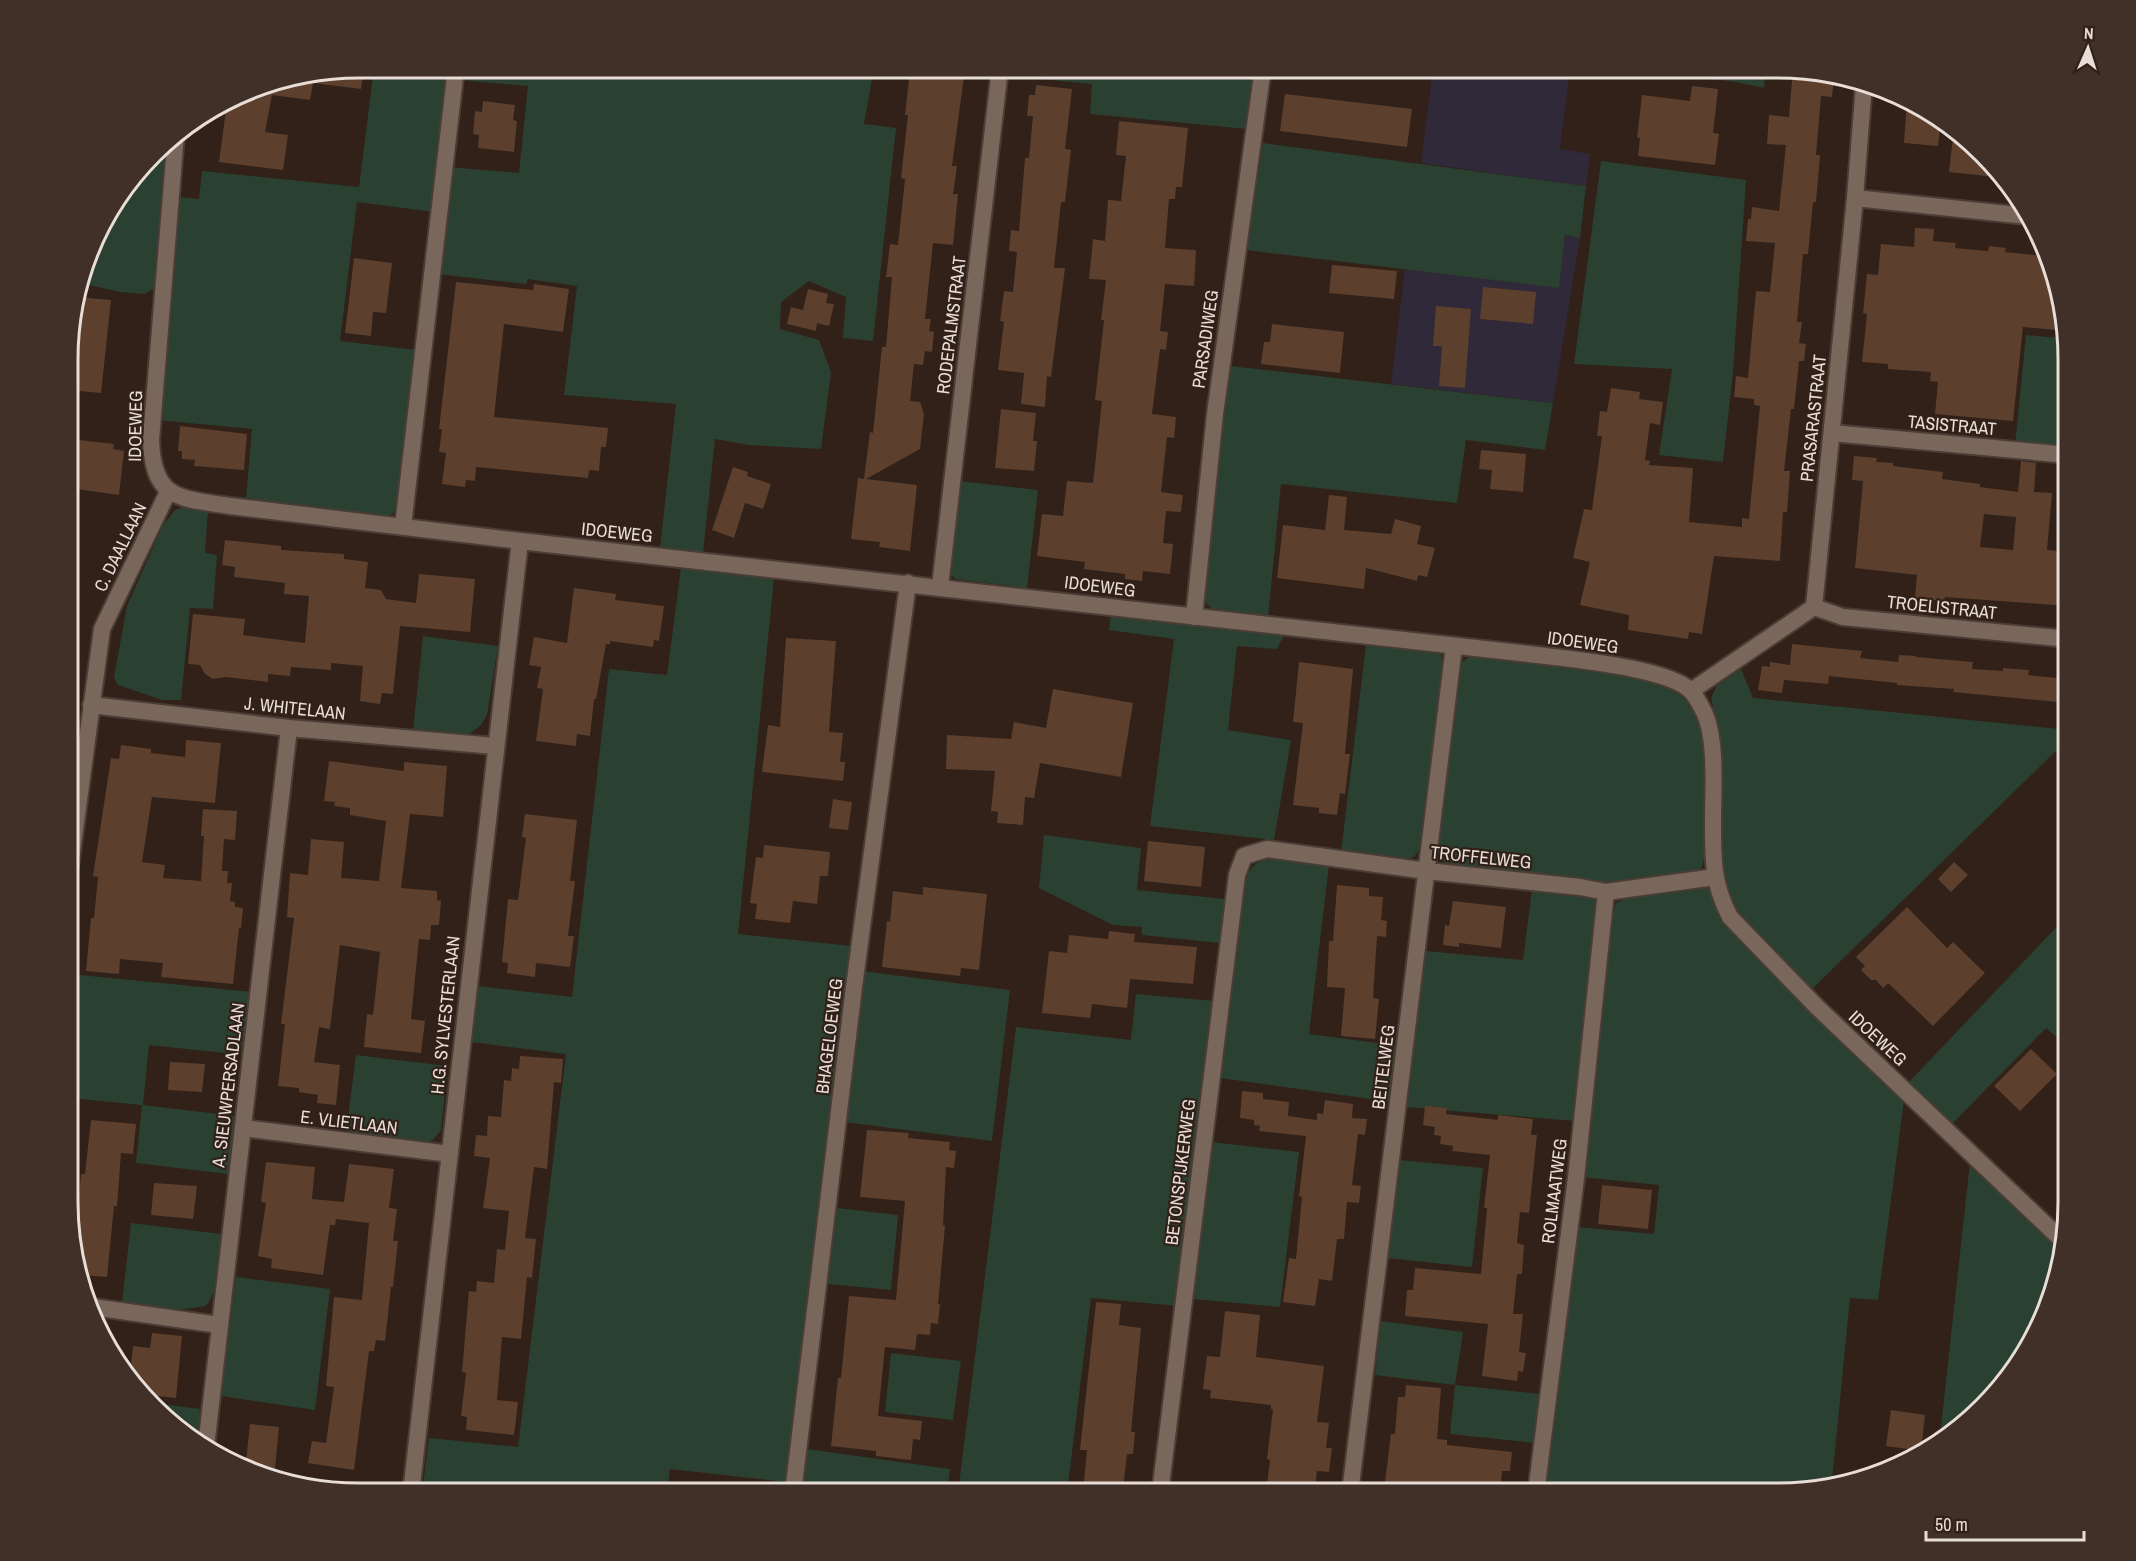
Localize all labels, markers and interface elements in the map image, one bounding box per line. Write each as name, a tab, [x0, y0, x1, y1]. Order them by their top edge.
north arrow	[2058, 18, 2118, 78]
text: N	[2083, 22, 2094, 44]
street label: RODEPALMSTRAAT	[930, 255, 972, 395]
street label: PARSADIWEG	[1186, 288, 1224, 390]
street label: PRASARASTRAAT	[1794, 353, 1832, 483]
street label: IDOEWEG	[122, 390, 148, 462]
street label: TASISTRAAT	[1907, 409, 1997, 441]
street label: C. DAALLAAN	[88, 498, 152, 596]
street label: IDOEWEG	[580, 516, 654, 548]
street label: IDOEWEG	[1063, 569, 1137, 603]
street label: TROELISTRAAT	[1886, 589, 1998, 625]
street label: IDOEWEG	[1546, 625, 1620, 659]
street label: J. WHITELAAN	[243, 690, 347, 726]
street label: TROFFELWEG	[1429, 839, 1533, 875]
street label: H.G. SYLVESTERLAAN	[424, 935, 466, 1095]
street label: BHAGELOEWEG	[809, 977, 849, 1095]
street label: A. SIEUWPERSADLAAN	[205, 1001, 251, 1170]
street label: IDOEWEG	[1843, 1005, 1913, 1071]
street label: BEITELWEG	[1365, 1023, 1401, 1111]
street label: BETONSPIJKERWEG	[1159, 1097, 1201, 1247]
street label: E. VLIETLAAN	[299, 1104, 399, 1140]
street label: ROLMAATWEG	[1535, 1137, 1573, 1245]
scale bar	[1926, 1504, 2084, 1542]
text: 50 m	[1935, 1512, 1968, 1537]

